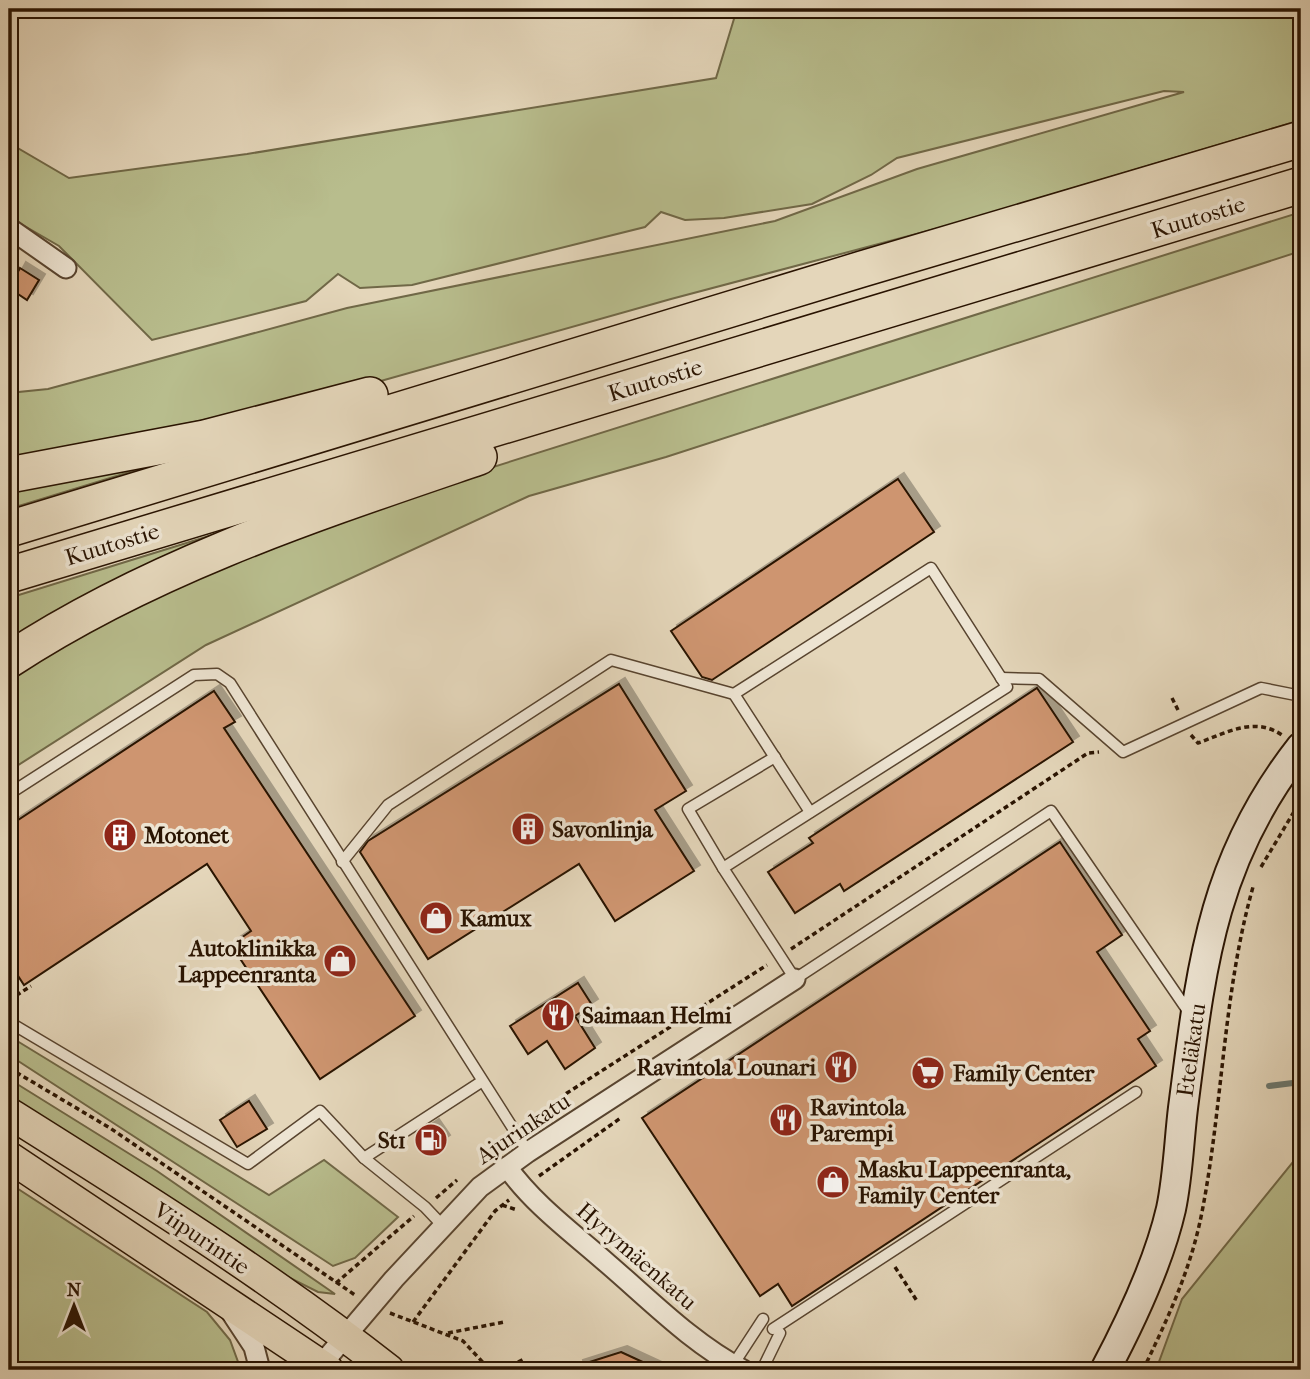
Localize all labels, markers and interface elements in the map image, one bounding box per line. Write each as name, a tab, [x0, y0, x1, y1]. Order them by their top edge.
street label: Kuutostie	[1148, 190, 1248, 245]
street label: Kuutostie	[605, 353, 705, 408]
street label: Kuutostie	[62, 517, 162, 572]
building icon: Savonlinja	[509, 810, 547, 848]
building icon: Motonet	[101, 816, 139, 854]
place label: Savonlinja	[552, 816, 654, 843]
place label: Motonet	[144, 822, 230, 849]
shop icon: Kamux	[417, 899, 455, 937]
place label: Kamux	[460, 905, 533, 932]
place label: Autoklinikka Lappeenranta	[178, 935, 317, 988]
shop icon: Autoklinikka Lappeenranta	[321, 942, 359, 980]
restaurant icon: Saimaan Helmi	[539, 996, 577, 1034]
place label: Saimaan Helmi	[582, 1002, 732, 1029]
street label: Eteläkatu	[1172, 1002, 1211, 1099]
restaurant icon: Ravintola Lounari	[822, 1048, 860, 1086]
place label: Ravintola Lounari	[637, 1054, 816, 1081]
supermarket icon: Family Center	[909, 1054, 947, 1092]
place label: Family Center	[952, 1060, 1095, 1087]
street label: Ajurinkatu	[470, 1087, 575, 1170]
place label: Ravintola Parempi	[810, 1094, 907, 1147]
restaurant icon: Ravintola Parempi	[767, 1101, 805, 1139]
fuel station icon: St1	[412, 1121, 450, 1159]
place label: St1	[378, 1127, 406, 1154]
place label: Masku Lappeenranta, Family Center	[857, 1156, 1071, 1209]
shop icon: Masku Lappeenranta, Family Center	[814, 1163, 852, 1201]
street label: Viipurintie	[148, 1196, 255, 1280]
street label: Hyrymäenkatu	[571, 1197, 702, 1316]
north arrow	[38, 1270, 108, 1340]
text: N	[67, 1279, 82, 1301]

